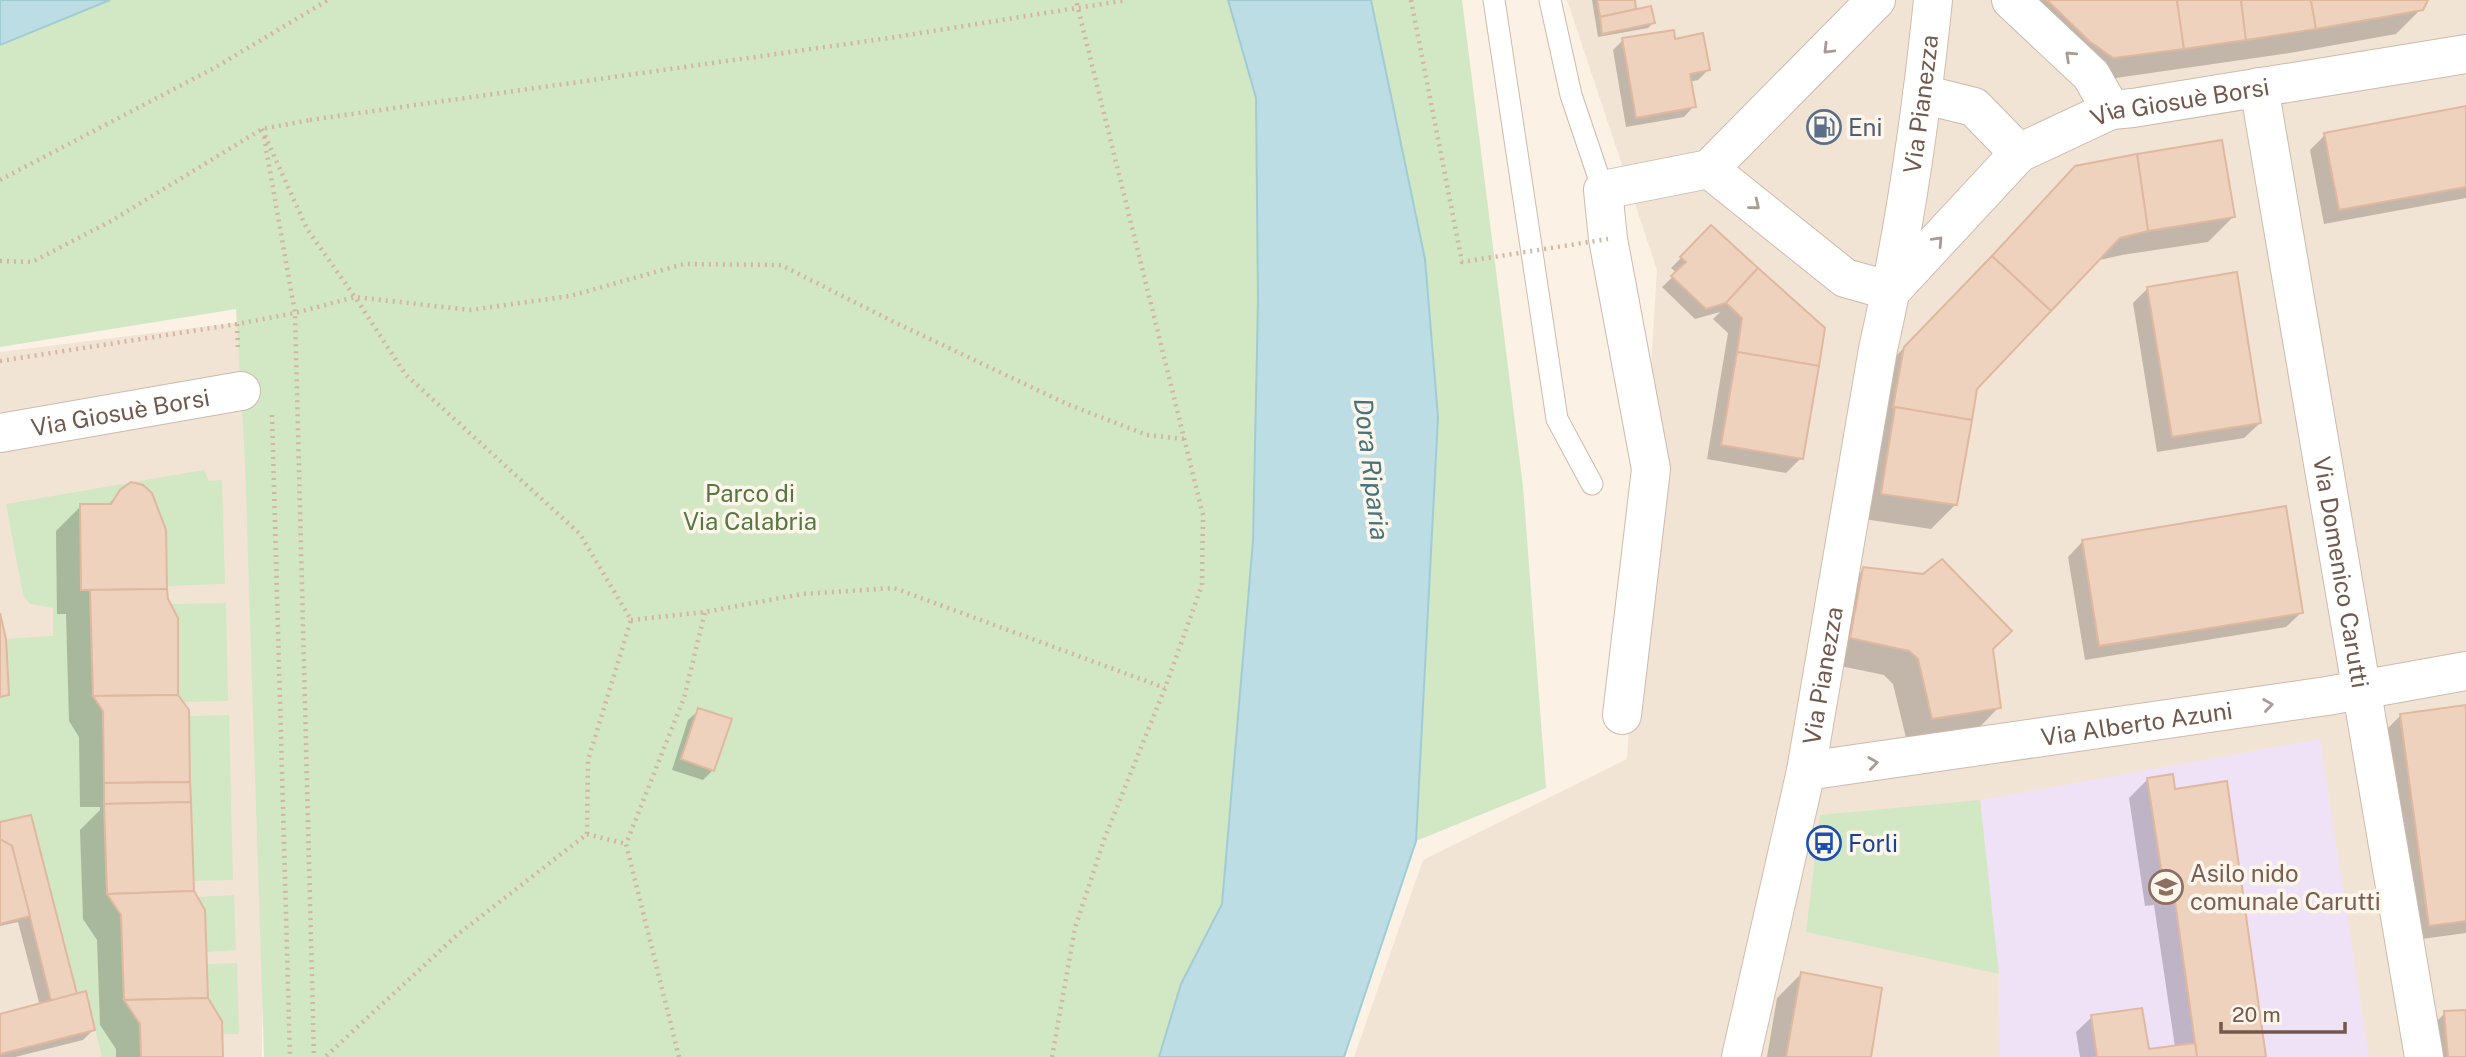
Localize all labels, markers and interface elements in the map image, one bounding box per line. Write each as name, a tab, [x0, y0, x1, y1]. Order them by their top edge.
street label: Via Pianezza	[1897, 33, 1943, 175]
one-way arrow	[1824, 40, 1837, 53]
one-way arrow	[2065, 51, 2078, 64]
street label: Via Giosuè Borsi	[2086, 72, 2271, 132]
fuel station icon: Eni	[1805, 108, 1843, 146]
place label: Eni	[1848, 113, 1882, 141]
one-way arrow	[1747, 197, 1759, 210]
one-way arrow	[1929, 236, 1942, 249]
street label: Via Giosuè Borsi	[29, 383, 212, 441]
water label: Dora Riparia	[1348, 396, 1396, 542]
street label: Via Domenico Carutti	[2308, 454, 2375, 690]
park label: Parco di Via Calabria	[683, 479, 817, 535]
street label: Via Pianezza	[1797, 604, 1848, 747]
street label: Via Alberto Azuni	[2039, 696, 2234, 751]
one-way arrow	[2262, 698, 2274, 713]
one-way arrow	[1867, 755, 1879, 770]
bus stop icon: Forli	[1805, 824, 1843, 862]
place label: Forli	[1848, 829, 1898, 857]
place label: Asilo nido comunale Carutti	[2190, 859, 2381, 915]
school or university icon: Asilo nido comunale Carutti	[2147, 868, 2185, 906]
scale bar	[2221, 990, 2345, 1034]
text: 20 m	[2232, 1002, 2281, 1027]

